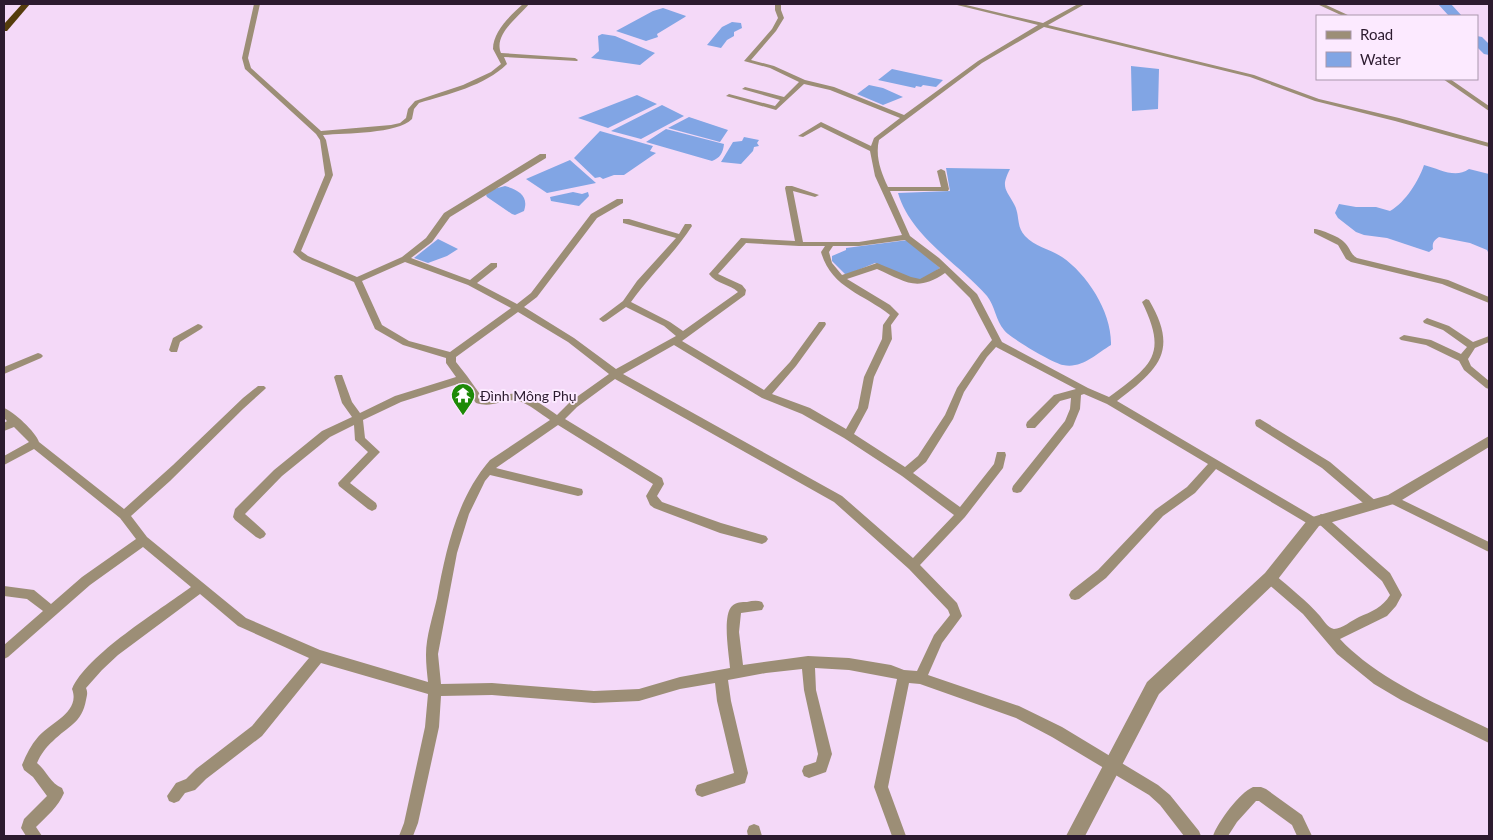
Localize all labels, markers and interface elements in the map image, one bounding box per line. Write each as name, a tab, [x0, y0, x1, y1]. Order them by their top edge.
legend	[1316, 15, 1478, 80]
text: Road	[1360, 25, 1393, 43]
text: Water	[1360, 50, 1401, 68]
temple icon: Đình Mông Phụ	[450, 382, 476, 416]
place label: Đình Mông Phụ	[480, 387, 577, 404]

